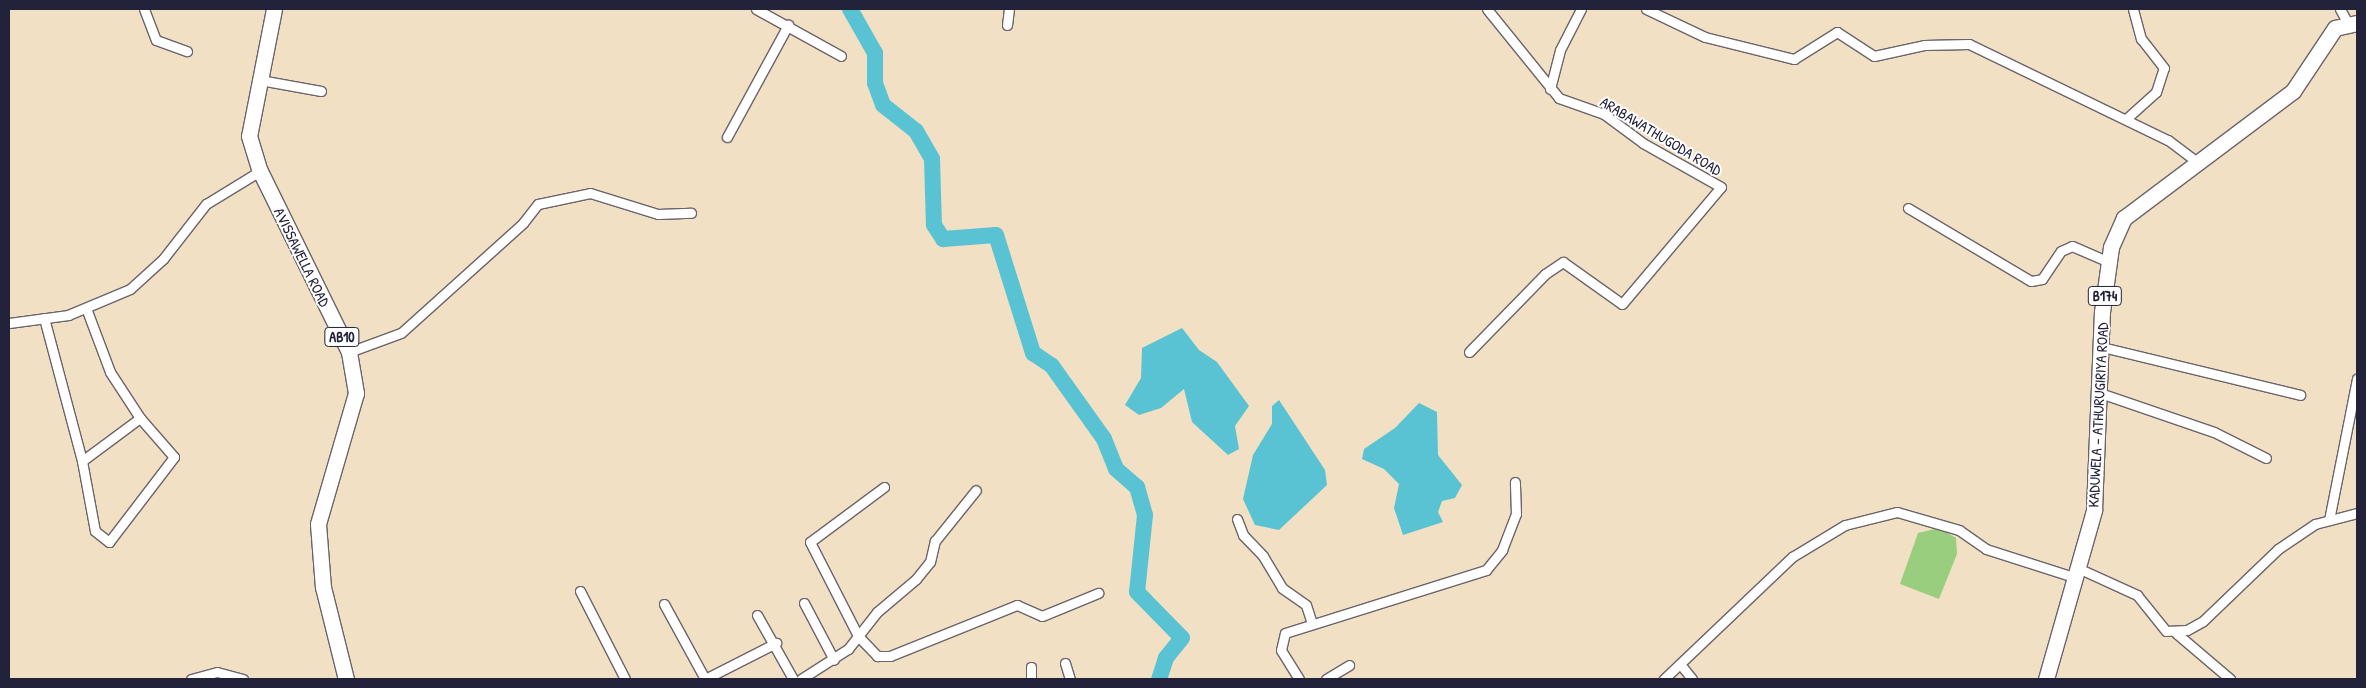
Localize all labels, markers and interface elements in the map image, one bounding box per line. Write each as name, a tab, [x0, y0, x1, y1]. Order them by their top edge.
street label: ARABAWATHUGODA ROAD	[1597, 93, 1725, 179]
street label: AVISSAWELLA ROAD	[270, 205, 334, 309]
road number: B174	[2088, 284, 2122, 308]
street label: KADUWELA – ATHURUGIRIYA ROAD	[2084, 322, 2112, 508]
road number: AB10	[323, 326, 361, 348]

